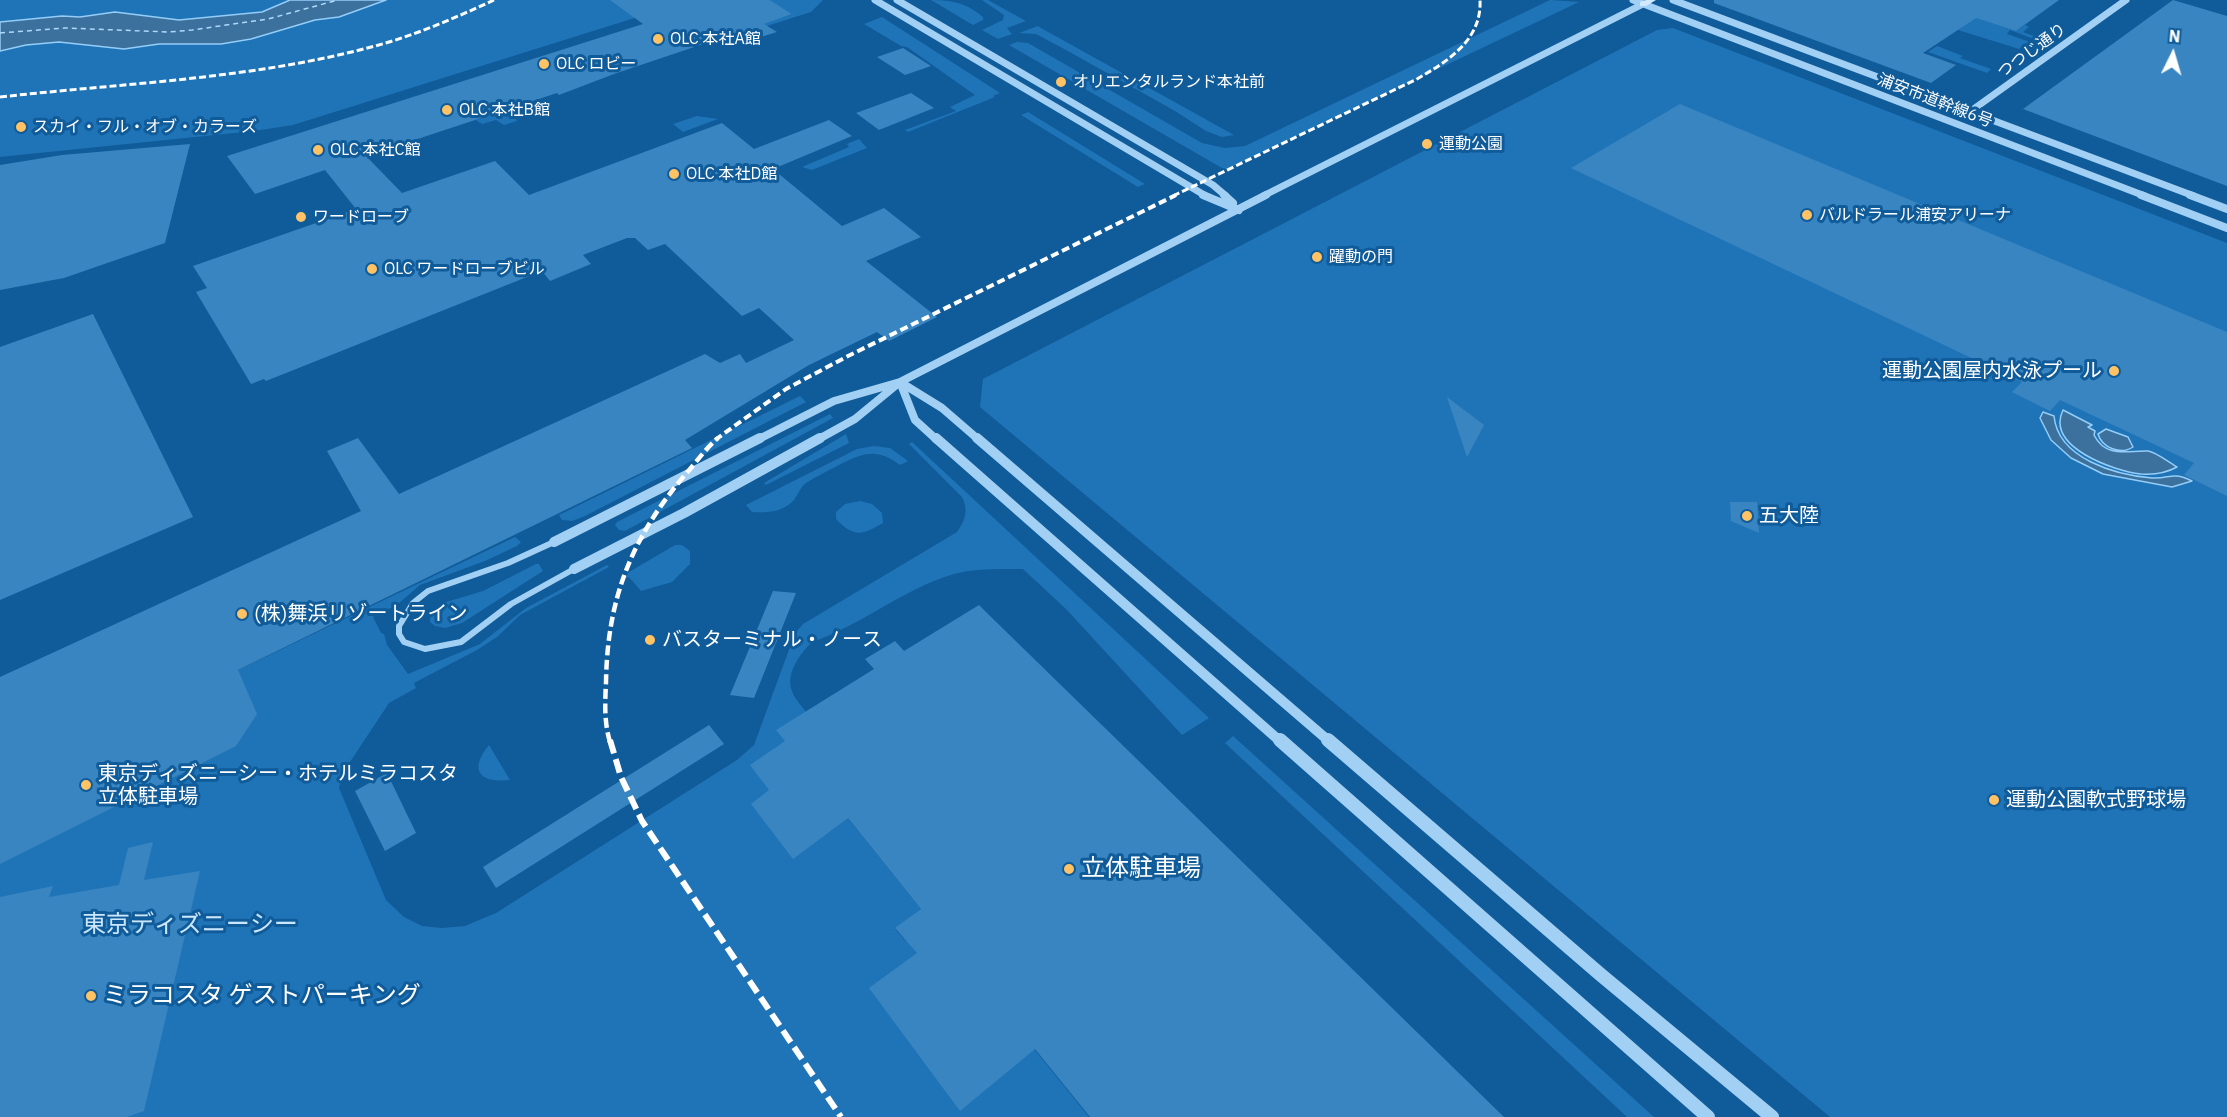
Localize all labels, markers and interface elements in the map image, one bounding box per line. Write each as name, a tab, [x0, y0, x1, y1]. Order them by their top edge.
street label: つつじ通り	[1994, 20, 2070, 82]
north arrow	[2143, 24, 2203, 84]
text: N	[2168, 26, 2181, 47]
place label: OLC 本社A館	[670, 29, 761, 49]
marker: OLC 本社A館	[651, 32, 665, 46]
place label: OLC ロビー	[556, 54, 637, 74]
marker: OLC ロビー	[537, 57, 551, 71]
street label: 浦安市道幹線6号	[1875, 70, 1995, 132]
place label: オリエンタルランド本社前	[1073, 72, 1265, 92]
marker: オリエンタルランド本社前	[1054, 75, 1068, 89]
place label: OLC 本社B館	[459, 100, 550, 120]
marker: OLC 本社B館	[440, 103, 454, 117]
place label: スカイ・フル・オブ・カラーズ	[33, 117, 257, 137]
marker: スカイ・フル・オブ・カラーズ	[14, 120, 28, 134]
place label: 運動公園	[1439, 134, 1503, 154]
marker: 運動公園	[1420, 137, 1434, 151]
place label: OLC 本社C館	[330, 140, 421, 160]
marker: OLC 本社C館	[311, 143, 325, 157]
place label: OLC 本社D館	[686, 164, 777, 184]
marker: OLC 本社D館	[667, 167, 681, 181]
place label: バルドラール浦安アリーナ	[1819, 205, 2011, 225]
place label: ワードローブ	[313, 207, 409, 227]
marker: バルドラール浦安アリーナ	[1800, 208, 1814, 222]
marker: ワードローブ	[294, 210, 308, 224]
place label: 躍動の門	[1329, 247, 1393, 267]
marker: 躍動の門	[1310, 250, 1324, 264]
place label: OLC ワードローブビル	[384, 259, 545, 279]
marker: OLC ワードローブビル	[365, 262, 379, 276]
place label: 運動公園屋内水泳プール	[1882, 359, 2102, 383]
marker: 運動公園屋内水泳プール	[2107, 364, 2121, 378]
place label: 五大陸	[1759, 504, 1819, 528]
marker: 五大陸	[1740, 509, 1754, 523]
place label: (株)舞浜リゾートライン	[254, 602, 467, 626]
marker: (株)舞浜リゾートライン	[235, 607, 249, 621]
place label: バスターミナル・ノース	[662, 628, 882, 652]
marker: バスターミナル・ノース	[643, 633, 657, 647]
place label: 東京ディズニーシー・ホテルミラコスタ 立体駐車場	[98, 762, 458, 809]
marker: 東京ディズニーシー・ホテルミラコスタ 立体駐車場	[79, 778, 93, 792]
place label: 運動公園軟式野球場	[2006, 788, 2186, 812]
marker: 運動公園軟式野球場	[1987, 793, 2001, 807]
place label: 立体駐車場	[1081, 855, 1201, 883]
marker: 立体駐車場	[1062, 862, 1076, 876]
park label: 東京ディズニーシー	[82, 911, 298, 939]
place label: ミラコスタ ゲストパーキング	[103, 982, 421, 1010]
marker: ミラコスタ ゲストパーキング	[84, 989, 98, 1003]

